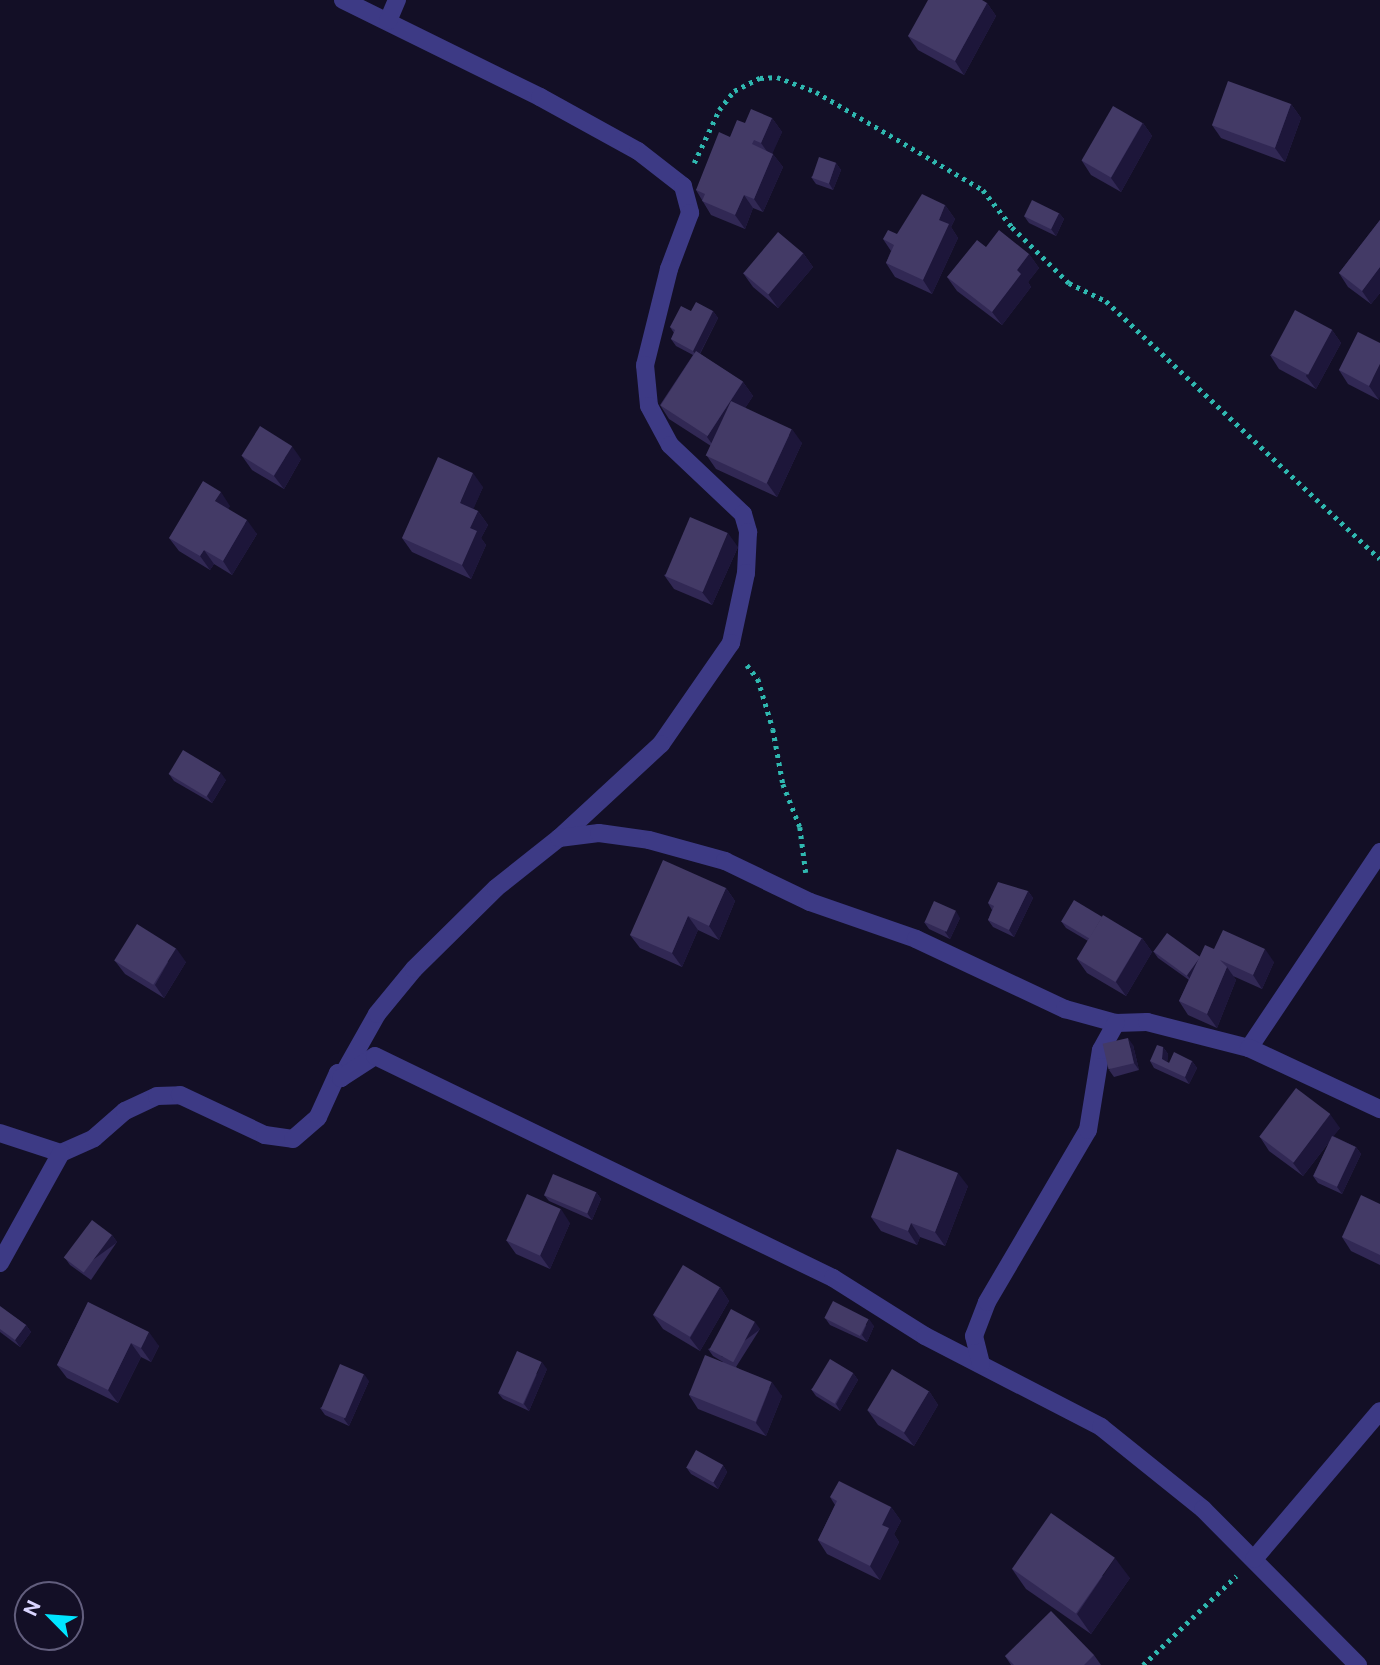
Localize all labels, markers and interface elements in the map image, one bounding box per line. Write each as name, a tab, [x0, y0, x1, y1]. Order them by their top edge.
north arrow	[14, 1581, 84, 1651]
text: N	[19, 1597, 45, 1619]

